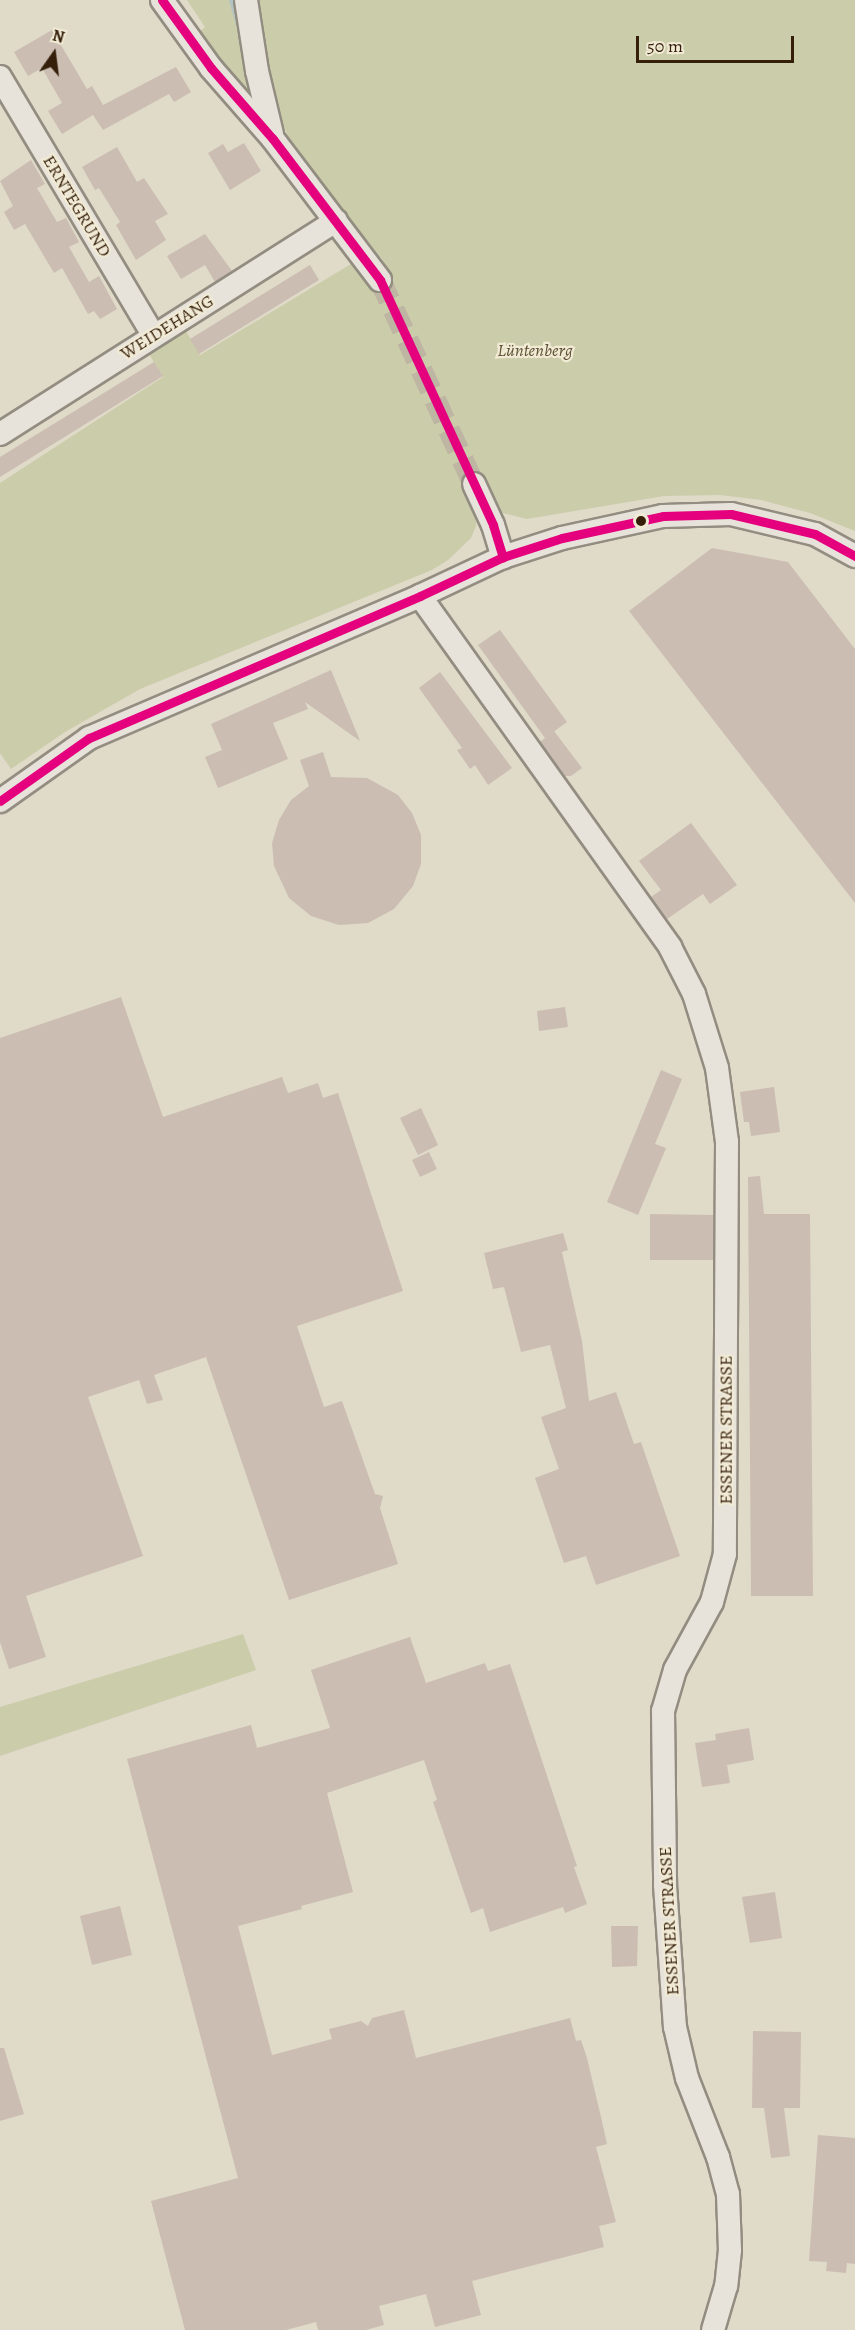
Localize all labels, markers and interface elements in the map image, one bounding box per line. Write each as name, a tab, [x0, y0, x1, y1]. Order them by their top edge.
north arrow	[24, 24, 84, 84]
text: N	[50, 24, 67, 49]
scale bar	[639, 24, 796, 62]
text: 50 m	[647, 34, 683, 58]
street label: ERNTEGRUND	[38, 151, 116, 261]
street label: WEIDEHANG	[116, 290, 218, 364]
park label: Lüntenberg	[497, 339, 573, 361]
unlabelled marker	[635, 515, 647, 527]
street label: ESSENER STRASSE	[715, 1355, 737, 1505]
street label: ESSENER STRASSE	[654, 1846, 684, 1996]

